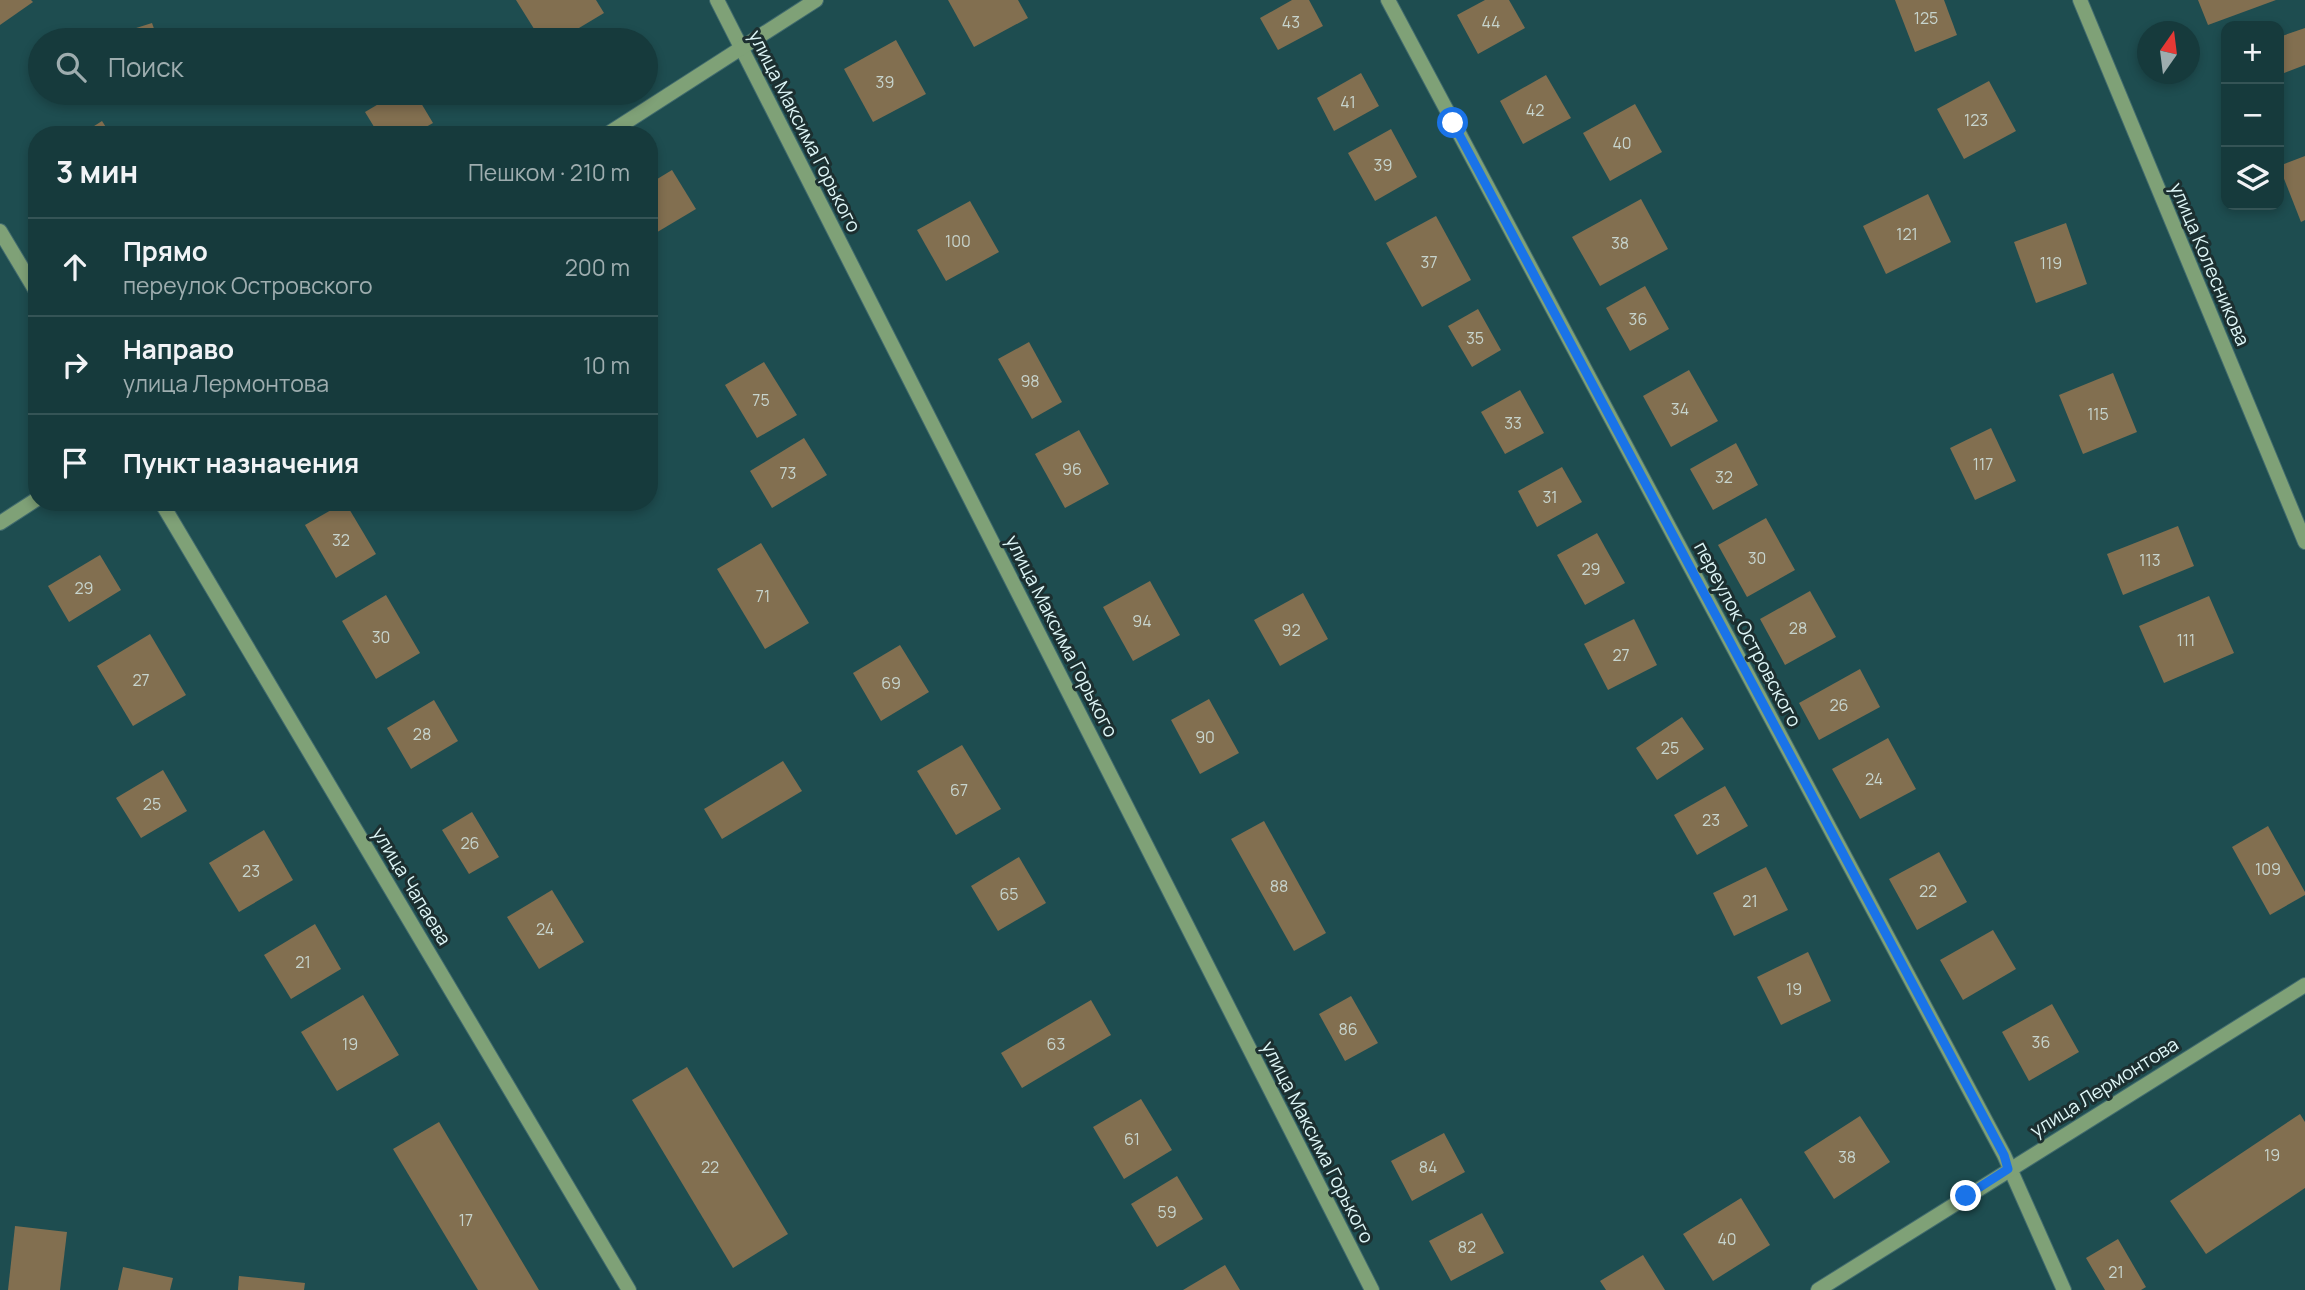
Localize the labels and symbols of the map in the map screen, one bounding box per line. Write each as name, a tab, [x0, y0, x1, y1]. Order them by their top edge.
house number: 125	[1914, 7, 1938, 29]
house number: 43	[1282, 11, 1300, 33]
house number: 44	[1481, 11, 1501, 33]
north arrow	[2137, 21, 2200, 84]
street label: улица Максима Горького	[743, 25, 867, 237]
house number: 39	[876, 71, 894, 93]
house number: 41	[1340, 91, 1356, 113]
house number: 42	[1526, 99, 1544, 121]
route start	[1437, 107, 1468, 138]
house number: 123	[1964, 109, 1988, 131]
house number: 40	[1612, 132, 1632, 154]
house number: 39	[1374, 154, 1392, 176]
street label: улица Колесникова	[2164, 178, 2256, 350]
house number: 121	[1896, 223, 1918, 245]
house number: 100	[945, 230, 971, 252]
house number: 38	[1611, 232, 1629, 254]
house number: 37	[1421, 251, 1437, 273]
house number: 119	[2040, 252, 2062, 274]
house number: 36	[1629, 308, 1647, 330]
house number: 35	[1466, 327, 1484, 349]
house number: 98	[1020, 370, 1040, 392]
house number: 75	[752, 389, 770, 411]
house number: 34	[1671, 398, 1689, 420]
house number: 115	[2087, 403, 2109, 425]
house number: 33	[1504, 412, 1522, 434]
house number: 117	[1973, 453, 1993, 475]
house number: 96	[1062, 458, 1082, 480]
house number: 73	[780, 462, 796, 484]
house number: 32	[1715, 466, 1733, 488]
house number: 31	[1542, 486, 1558, 508]
house number: 32	[332, 529, 350, 551]
street label: улица Максима Горького	[1000, 530, 1124, 742]
street label: переулок Островского	[1688, 537, 1808, 731]
house number: 30	[1748, 547, 1766, 569]
house number: 113	[2139, 549, 2161, 571]
house number: 29	[1581, 558, 1601, 580]
house number: 29	[74, 577, 94, 599]
house number: 71	[756, 585, 770, 607]
house number: 94	[1132, 610, 1152, 632]
house number: 28	[1789, 617, 1807, 639]
house number: 92	[1281, 619, 1301, 641]
house number: 30	[372, 626, 390, 648]
house number: 111	[2177, 629, 2195, 651]
house number: 27	[1612, 644, 1630, 666]
house number: 27	[132, 669, 150, 691]
house number: 69	[881, 672, 901, 694]
house number: 26	[1829, 694, 1849, 716]
house number: 28	[413, 723, 431, 745]
house number: 90	[1195, 726, 1215, 748]
house number: 25	[1661, 737, 1679, 759]
house number: 24	[1865, 768, 1883, 790]
house number: 67	[950, 779, 968, 801]
house number: 25	[143, 793, 161, 815]
house number: 23	[1702, 809, 1720, 831]
street label: улица Чапаева	[366, 822, 458, 950]
house number: 26	[460, 832, 480, 854]
house number: 109	[2255, 858, 2281, 880]
house number: 23	[242, 860, 260, 882]
house number: 88	[1270, 875, 1288, 897]
house number: 22	[1919, 880, 1937, 902]
house number: 65	[999, 883, 1019, 905]
house number: 21	[1742, 890, 1758, 912]
house number: 24	[536, 918, 554, 940]
house number: 21	[295, 951, 311, 973]
house number: 19	[1786, 978, 1802, 1000]
house number: 86	[1338, 1018, 1358, 1040]
street label: улица Лермонтова	[2025, 1031, 2183, 1143]
house number: 36	[2032, 1031, 2050, 1053]
house number: 19	[342, 1033, 358, 1055]
house number: 63	[1047, 1033, 1065, 1055]
street label: улица Максима Горького	[1256, 1036, 1380, 1248]
house number: 61	[1124, 1128, 1140, 1150]
house number: 19	[2264, 1144, 2280, 1166]
house number: 38	[1838, 1146, 1856, 1168]
house number: 22	[701, 1156, 719, 1178]
house number: 84	[1419, 1156, 1437, 1178]
route end	[1950, 1180, 1981, 1211]
house number: 59	[1157, 1201, 1177, 1223]
house number: 17	[459, 1209, 473, 1231]
house number: 40	[1717, 1228, 1737, 1250]
house number: 82	[1458, 1236, 1476, 1258]
house number: 21	[2108, 1261, 2124, 1283]

